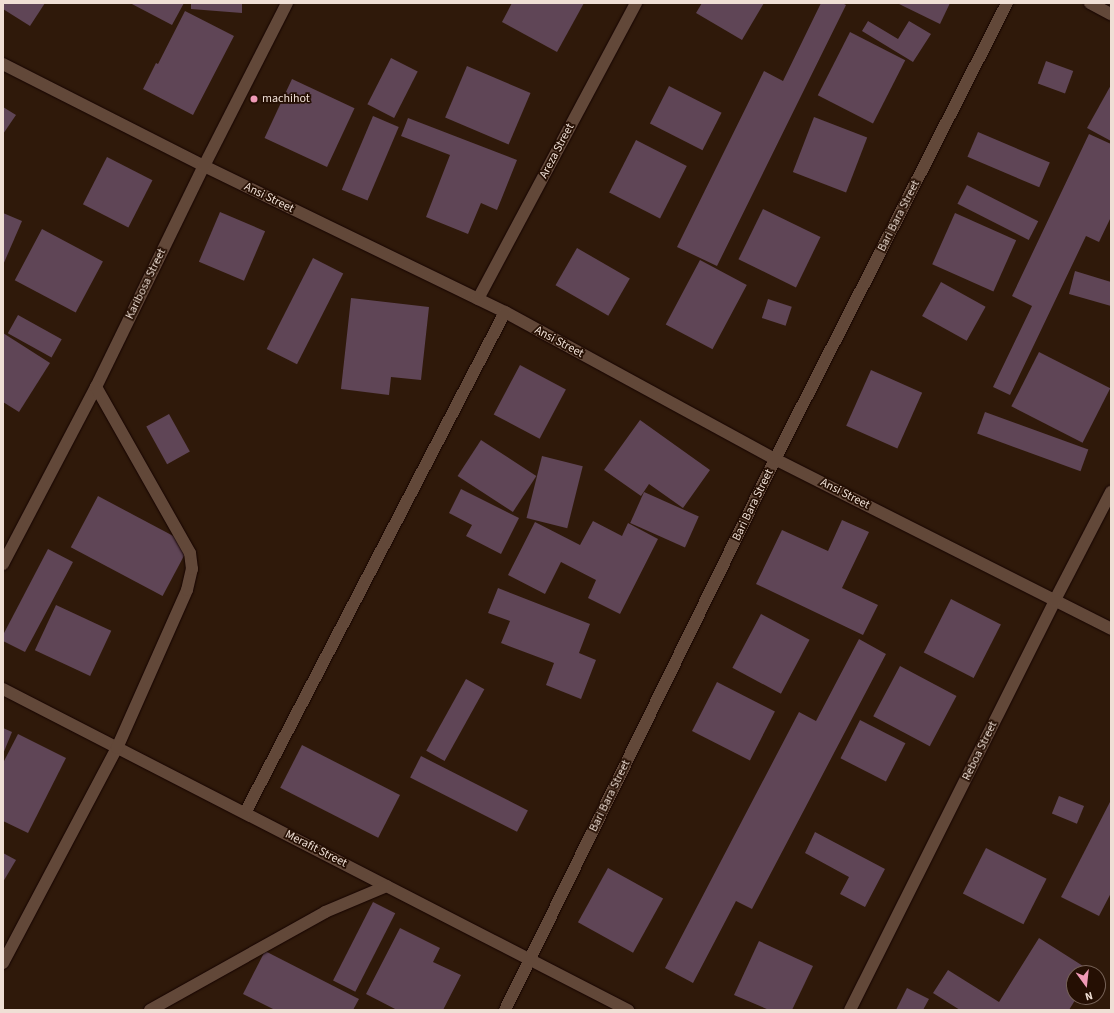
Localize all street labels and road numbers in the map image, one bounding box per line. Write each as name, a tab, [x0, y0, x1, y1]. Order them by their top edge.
street label: Areza Street	[537, 121, 577, 181]
street label: Bari Bara Street	[875, 178, 923, 254]
street label: Ansi Street	[242, 180, 296, 216]
street label: Karibosa Street	[123, 246, 169, 322]
street label: Ansi Street	[532, 323, 586, 361]
street label: Bari Bara Street	[729, 467, 777, 543]
street label: Ansi Street	[818, 475, 872, 513]
street label: Reboa Street	[959, 719, 1001, 783]
street label: Bari Bara Street	[586, 758, 634, 834]
street label: Merafit Street	[283, 827, 349, 871]

